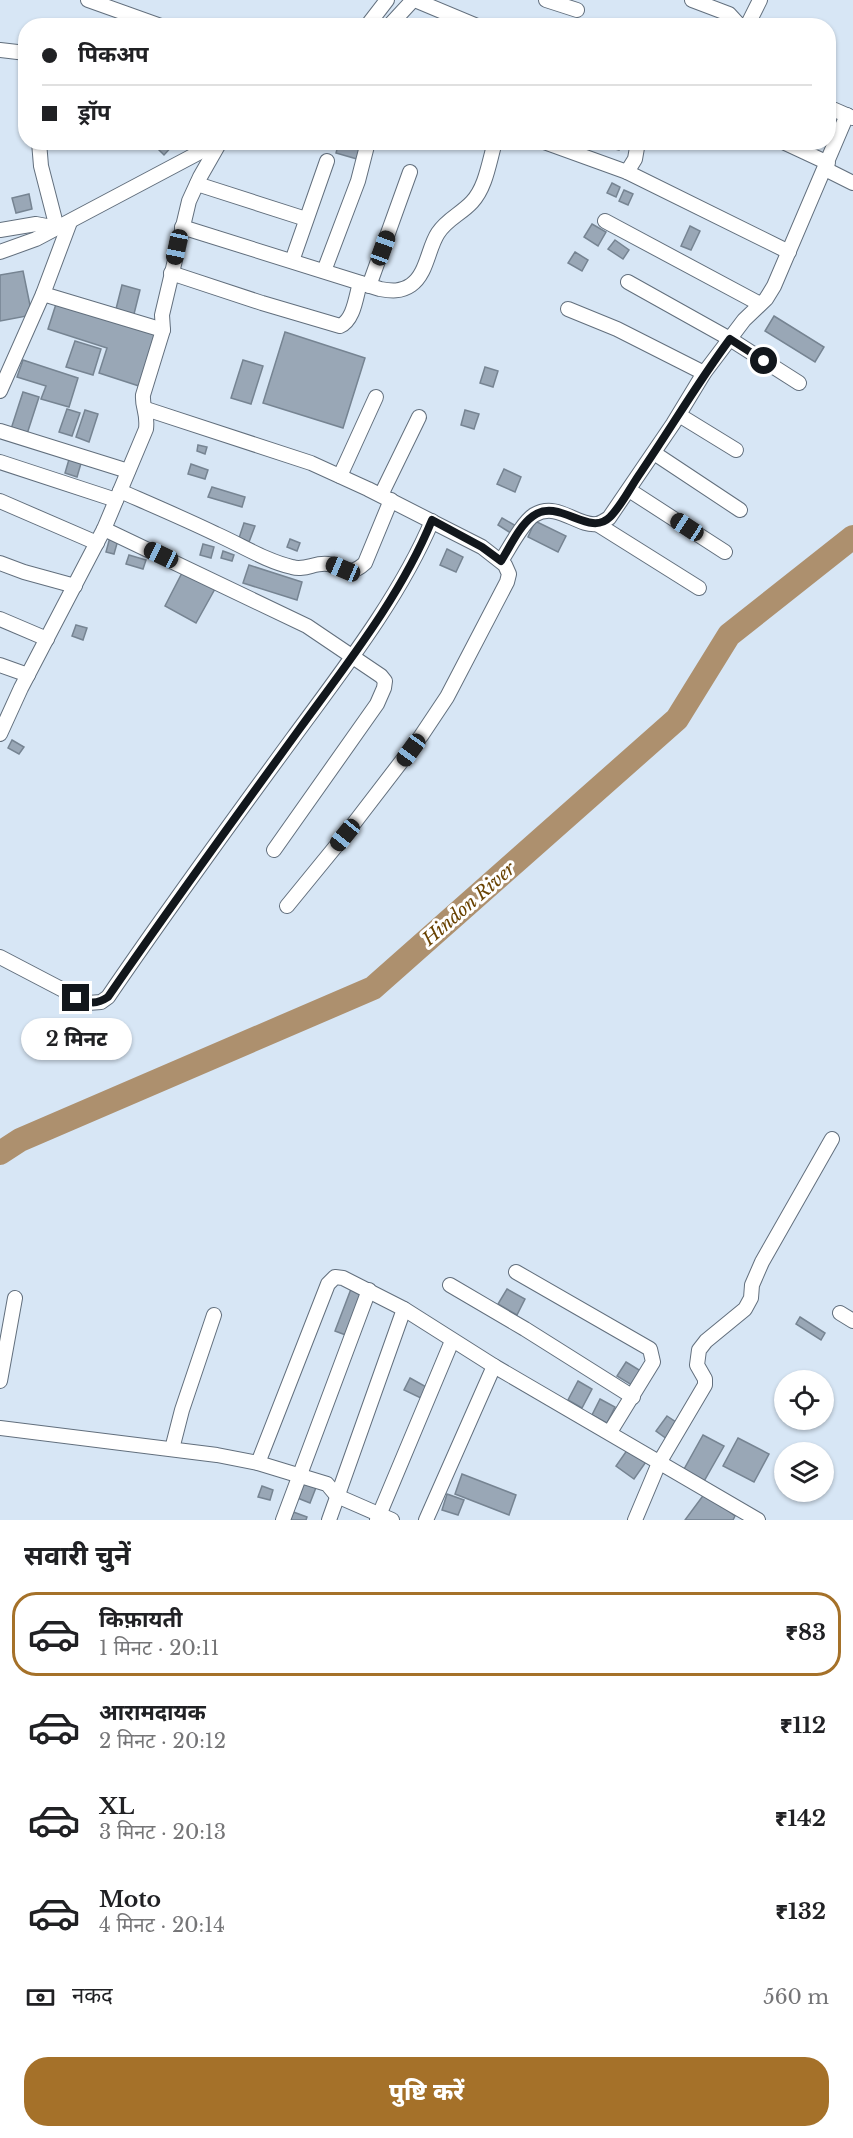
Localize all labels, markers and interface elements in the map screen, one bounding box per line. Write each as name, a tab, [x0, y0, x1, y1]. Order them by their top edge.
text: पिकअप	[78, 41, 149, 68]
text: ड्रॉप	[78, 99, 111, 126]
car	[164, 228, 190, 266]
car	[368, 228, 398, 268]
route start	[750, 347, 777, 374]
car	[667, 510, 707, 544]
car	[141, 539, 181, 571]
car	[323, 554, 363, 584]
car	[393, 730, 429, 770]
car	[327, 815, 363, 855]
water label: Hindon River	[417, 857, 520, 951]
route end	[62, 984, 89, 1011]
callout: 2 मिनट	[20, 1019, 132, 1061]
text: 2 मिनट	[46, 1027, 107, 1051]
map controls	[774, 1370, 834, 1502]
button: locate	[774, 1370, 834, 1430]
button: layers	[774, 1442, 834, 1502]
text: सवारी चुनें	[24, 1539, 131, 1572]
text: किफ़ायती	[99, 1606, 183, 1633]
icon: car	[27, 1607, 81, 1661]
text: ₹83	[785, 1619, 826, 1646]
text: 1 मिनट · 20:11	[99, 1636, 219, 1660]
text: आरामदायक	[99, 1699, 206, 1726]
icon: car	[27, 1700, 81, 1754]
text: ₹112	[780, 1712, 826, 1739]
text: 2 मिनट · 20:12	[99, 1729, 226, 1753]
icon: car	[27, 1793, 81, 1847]
text: XL	[99, 1793, 134, 1820]
text: ₹142	[775, 1805, 826, 1832]
text: 3 मिनट · 20:13	[99, 1820, 226, 1844]
icon: car	[27, 1886, 81, 1940]
text: Moto	[99, 1886, 161, 1913]
text: ₹132	[775, 1898, 826, 1925]
text: 4 मिनट · 20:14	[99, 1913, 225, 1937]
icon: cash	[24, 1981, 57, 2014]
text: नकद	[72, 1982, 113, 2009]
text: 560 m	[763, 1985, 829, 2009]
button: पुष्टि करें	[24, 2057, 829, 2126]

